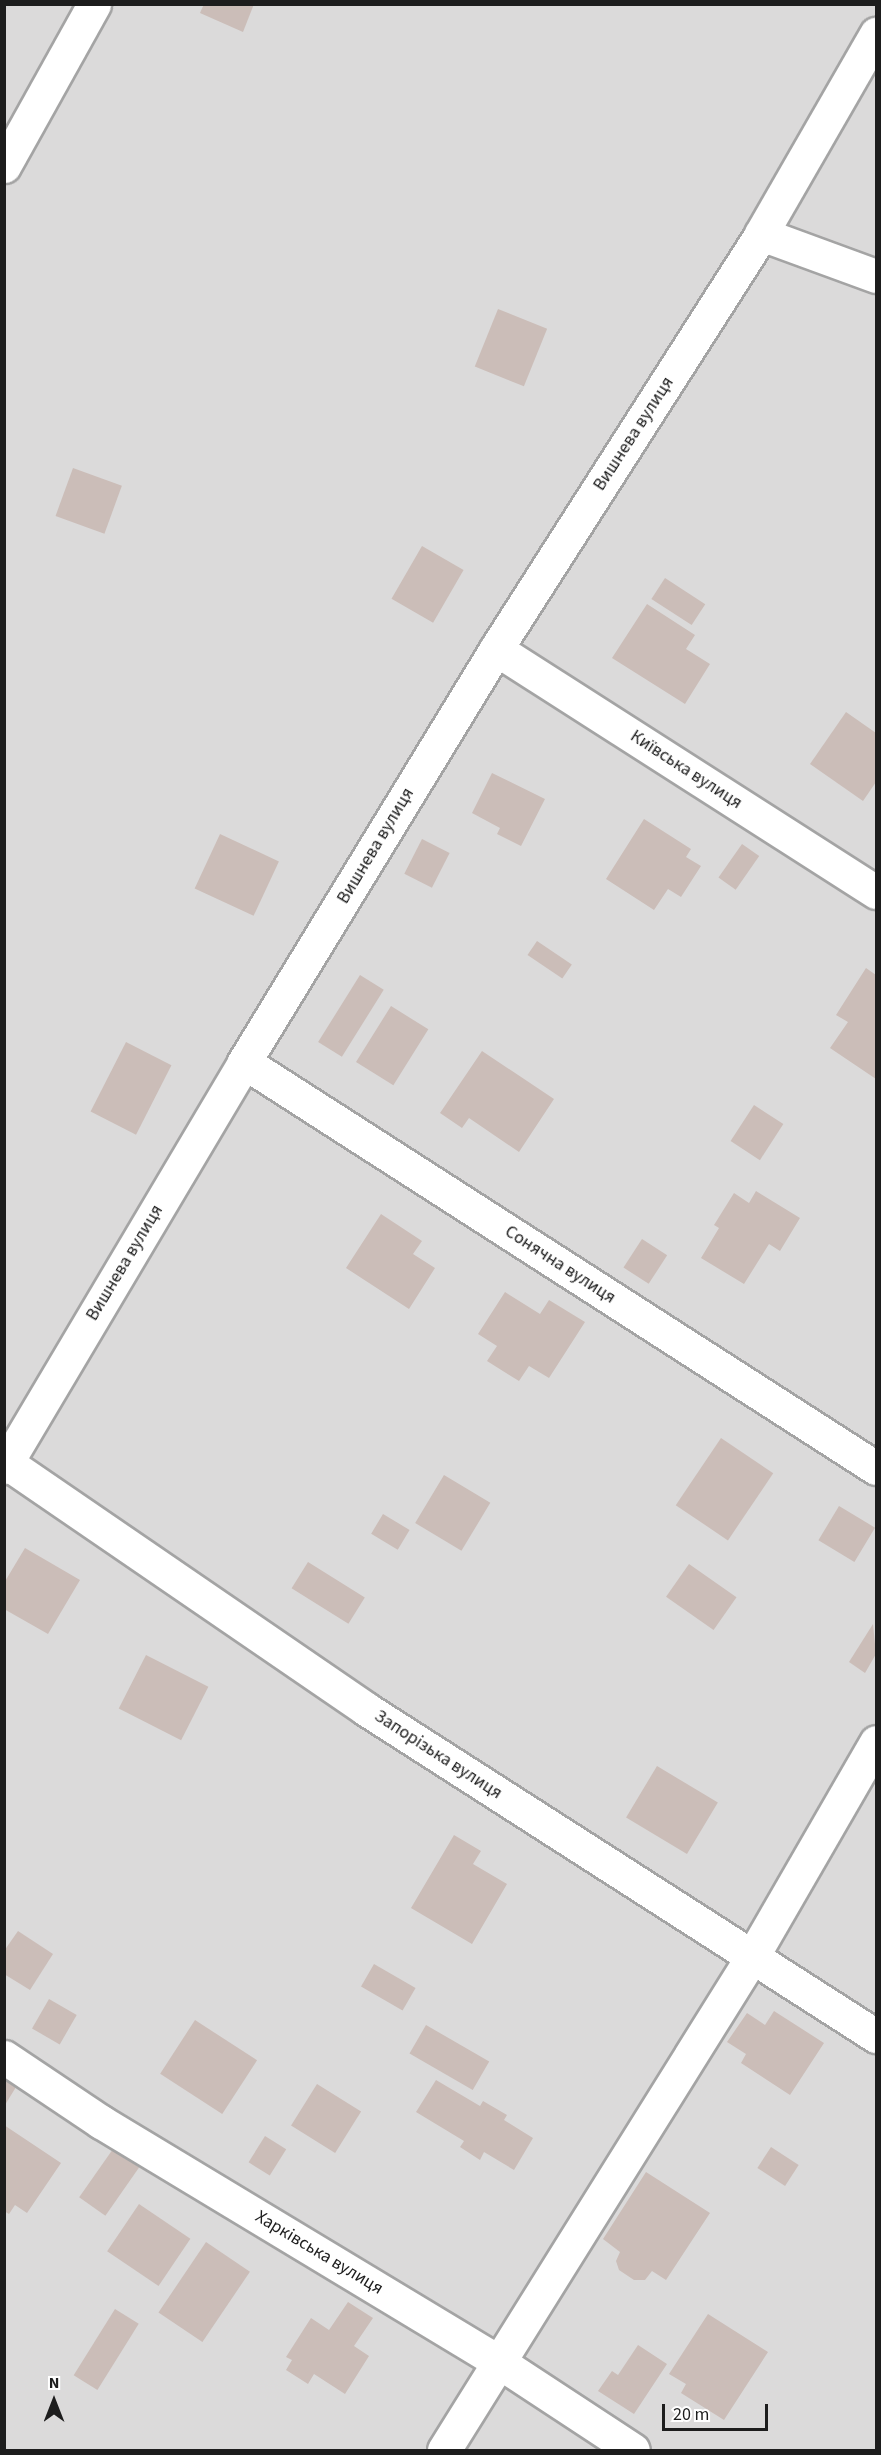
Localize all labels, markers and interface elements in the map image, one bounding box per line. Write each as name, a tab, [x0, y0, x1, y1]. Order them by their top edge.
street label: Вишнева вулиця	[589, 373, 679, 495]
street label: Київська вулиця	[626, 726, 746, 814]
street label: Вишнева вулиця	[333, 784, 419, 908]
street label: Вишнева вулиця	[82, 1201, 168, 1325]
street label: Сонячна вулиця	[501, 1221, 619, 1309]
street label: Запорізька вулиця	[370, 1706, 506, 1804]
street label: Харківська вулиця	[251, 2206, 387, 2300]
north arrow	[24, 2371, 84, 2431]
text: N	[49, 2372, 59, 2394]
scale bar	[665, 2392, 772, 2430]
text: 20 m	[673, 2402, 709, 2427]

